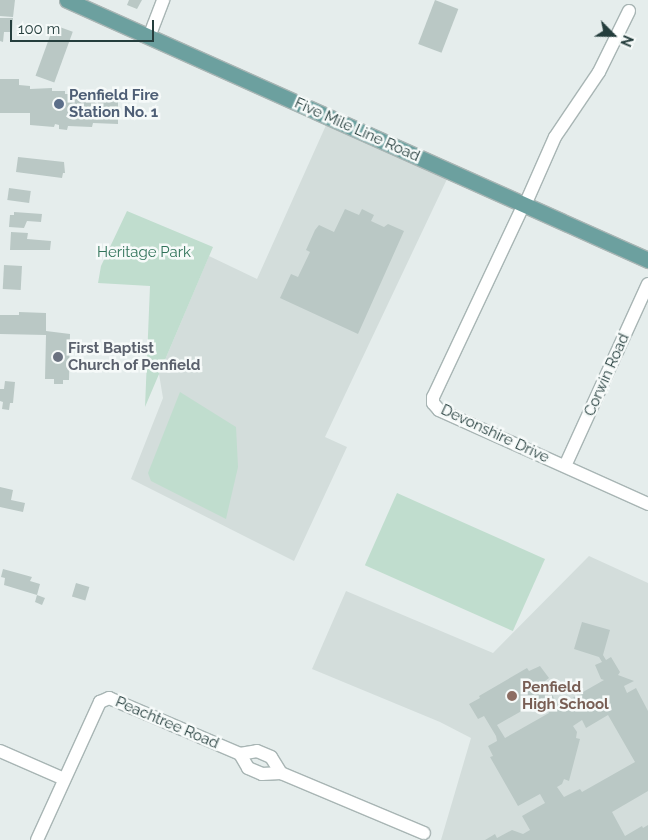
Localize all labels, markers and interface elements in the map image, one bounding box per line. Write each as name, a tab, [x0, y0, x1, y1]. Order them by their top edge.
scale bar	[12, 10, 156, 42]
north arrow	[588, 10, 638, 60]
text: 100 m	[18, 20, 60, 38]
text: N	[617, 33, 636, 49]
place label: Penfield Fire Station No. 1	[69, 86, 159, 121]
street label: Five Mile Line Road	[292, 94, 422, 166]
marker: Penfield Fire Station No. 1	[53, 98, 65, 110]
park label: Heritage Park	[97, 244, 191, 262]
street label: Corwin Road	[581, 331, 633, 419]
place label: First Baptist Church of Penfield	[68, 339, 201, 374]
marker: First Baptist Church of Penfield	[52, 351, 64, 363]
street label: Devonshire Drive	[438, 401, 552, 467]
place label: Penfield High School	[522, 678, 609, 713]
marker: Penfield High School	[506, 690, 518, 702]
street label: Peachtree Road	[113, 693, 221, 753]

